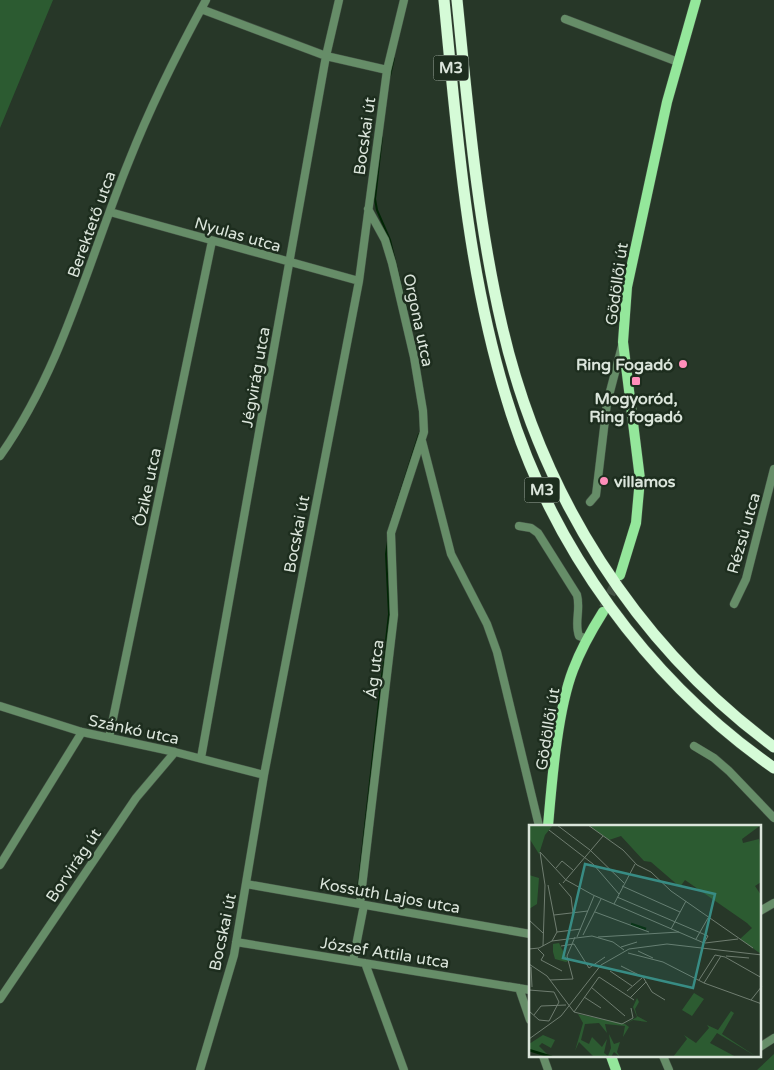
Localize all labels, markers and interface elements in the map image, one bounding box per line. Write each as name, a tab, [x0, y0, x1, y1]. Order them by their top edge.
road number: M3	[434, 56, 468, 80]
street label: Bocskai út	[350, 96, 380, 176]
street label: Berektető utca	[63, 168, 120, 280]
street label: Nyulas utca	[192, 213, 283, 257]
street label: Gödöllői út	[601, 241, 633, 327]
street label: Orgona utca	[398, 272, 438, 369]
street label: Jégvirág utca	[237, 325, 275, 429]
place label: Ring Fogadó	[576, 355, 673, 375]
marker: Ring Fogadó	[677, 358, 689, 370]
marker: Mogyoród, Ring fogadó	[630, 375, 642, 387]
place label: Mogyoród, Ring fogadó	[589, 389, 683, 427]
street label: Őzike utca	[130, 446, 166, 528]
place label: villamos	[614, 472, 676, 492]
marker: villamos	[598, 475, 610, 487]
road number: M3	[524, 478, 560, 502]
street label: Rézsű utca	[723, 490, 765, 576]
street label: Bocskai út	[280, 494, 314, 575]
street label: Ág utca	[361, 638, 389, 700]
street label: Gödöllői út	[532, 686, 564, 772]
street label: Szánkó utca	[87, 711, 181, 749]
street label: Borvirág út	[42, 825, 106, 906]
inset map	[529, 825, 762, 1058]
street label: Kossuth Lajos utca	[318, 874, 462, 918]
street label: Bocskai út	[205, 892, 241, 973]
street label: József Attila utca	[319, 933, 451, 973]

